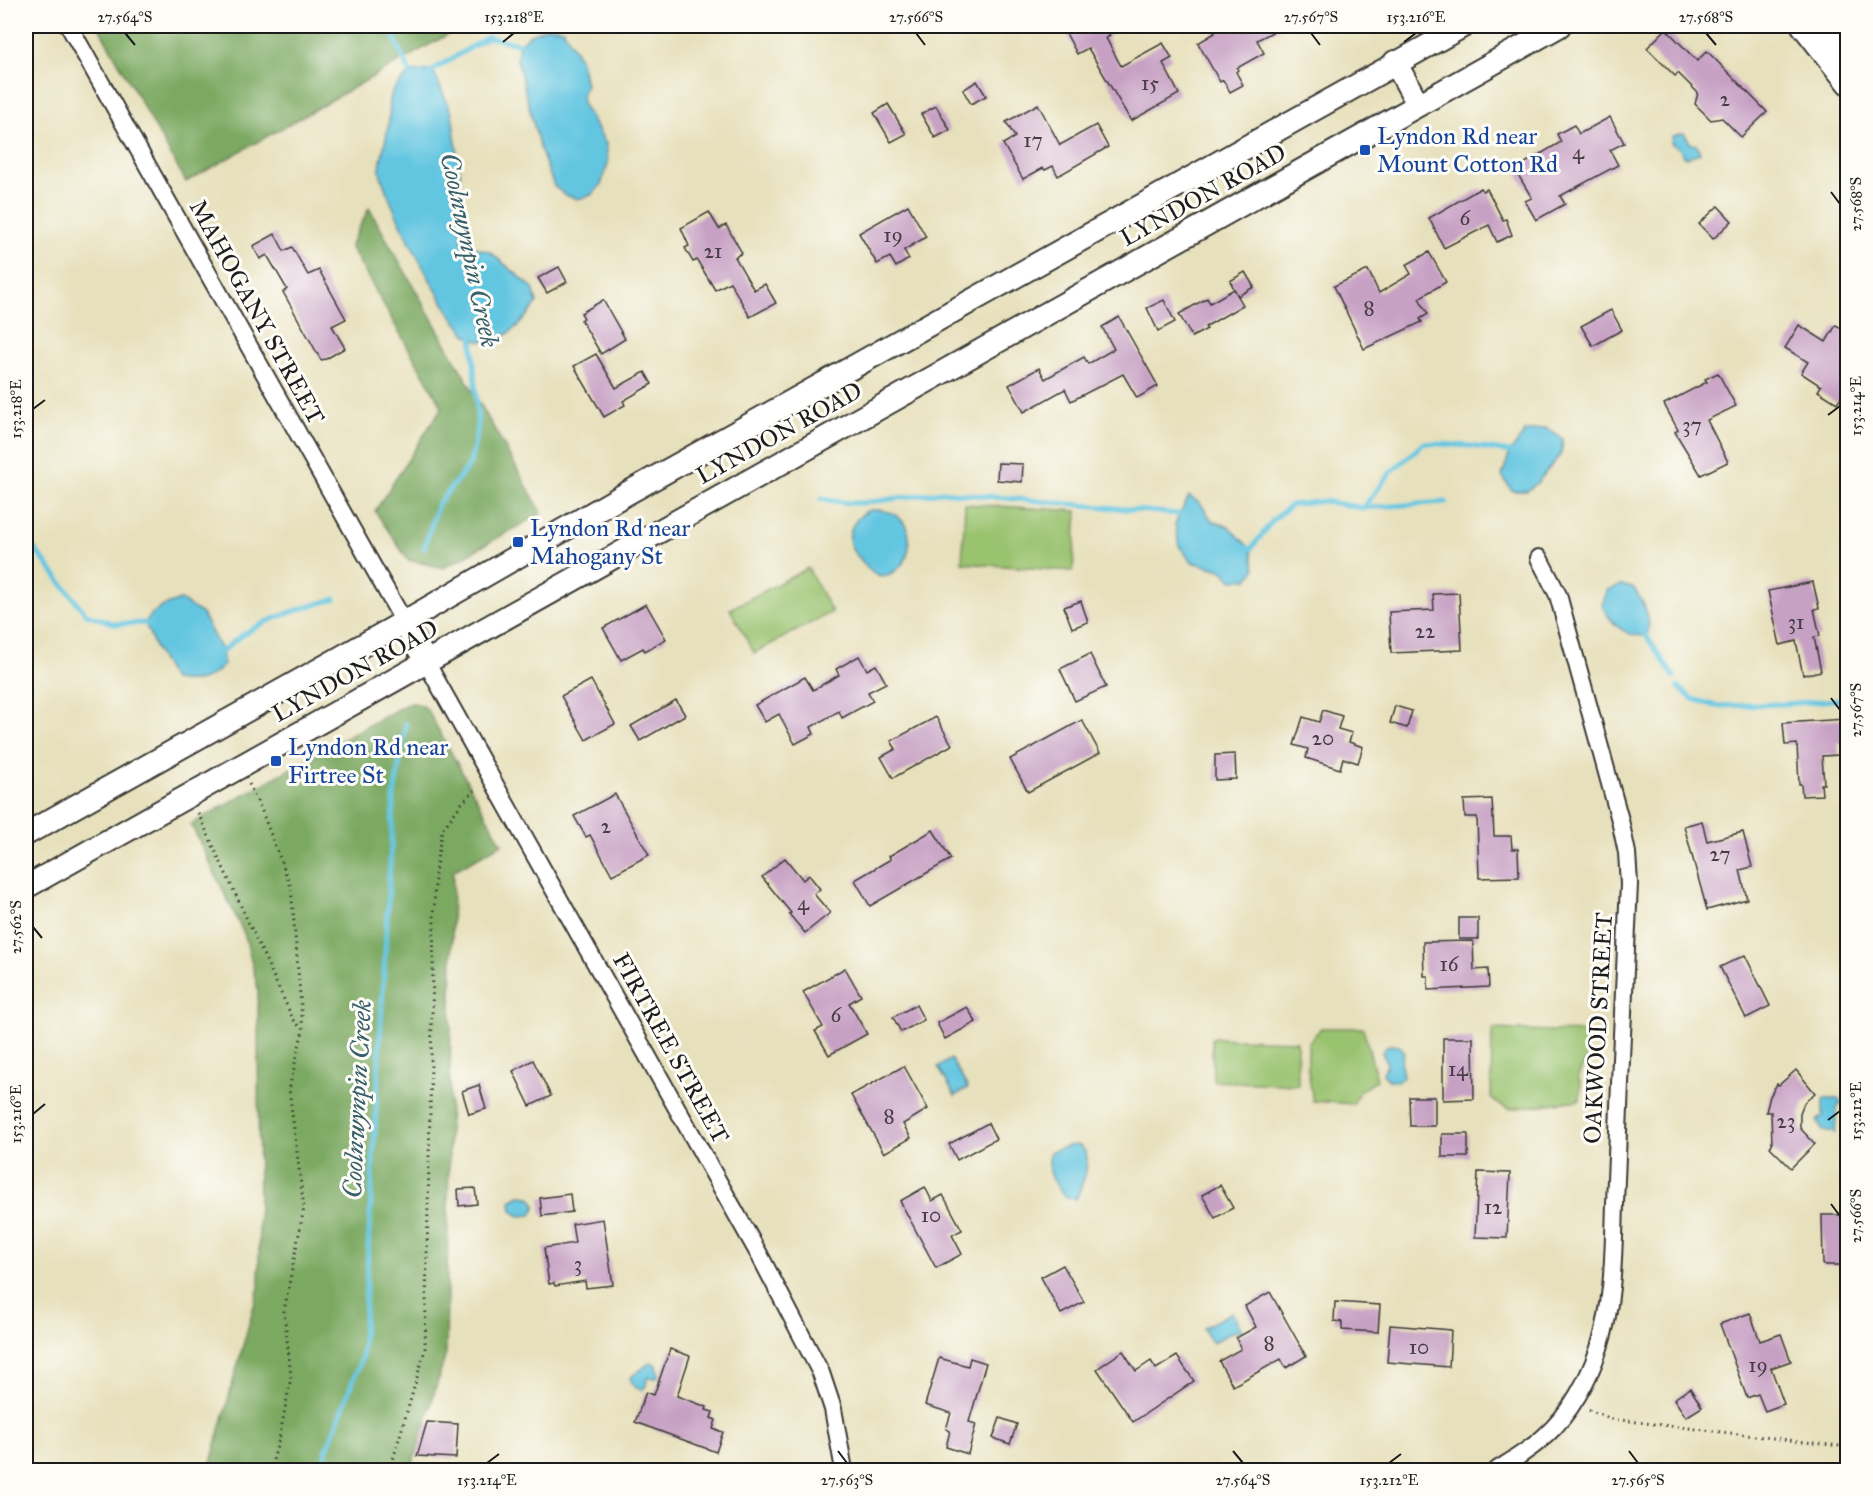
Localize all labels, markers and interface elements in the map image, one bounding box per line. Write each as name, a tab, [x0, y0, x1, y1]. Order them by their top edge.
text: 27.564°S	[98, 8, 152, 26]
text: 153.218°E	[484, 8, 544, 26]
text: 27.566°S	[889, 8, 943, 26]
text: 27.567°S	[1284, 8, 1338, 26]
text: 153.216°E	[1386, 8, 1446, 26]
text: 27.568°S	[1679, 8, 1733, 26]
house number: 15	[1141, 70, 1159, 96]
house number: 2	[1720, 86, 1731, 112]
place label: Lyndon Rd near Mount Cotton Rd	[1377, 121, 1558, 179]
house number: 17	[1023, 127, 1043, 153]
street label: LYNDON ROAD	[1115, 137, 1291, 253]
house number: 4	[1572, 139, 1585, 165]
marker: Lyndon Rd near Mount Cotton Rd	[1358, 143, 1372, 157]
water label: Coolnwynpin Creek	[433, 150, 506, 351]
text: 27.568°S	[1847, 177, 1865, 231]
street label: MAHOGANY STREET	[183, 194, 331, 430]
house number: 6	[1460, 205, 1472, 231]
house number: 19	[883, 222, 903, 248]
house number: 21	[704, 238, 722, 264]
house number: 8	[1363, 295, 1375, 321]
street label: LYNDON ROAD	[691, 375, 867, 491]
text: 153.214°E	[1847, 376, 1865, 436]
text: 153.218°E	[7, 379, 25, 439]
house number: 37	[1682, 412, 1702, 438]
place label: Lyndon Rd near Mahogany St	[530, 513, 690, 571]
marker: Lyndon Rd near Mahogany St	[511, 535, 525, 549]
house number: 31	[1788, 609, 1804, 635]
street label: LYNDON ROAD	[267, 613, 443, 729]
house number: 22	[1415, 618, 1436, 644]
text: 27.567°S	[1847, 683, 1865, 737]
house number: 20	[1312, 725, 1334, 751]
place label: Lyndon Rd near Firtree St	[288, 732, 448, 790]
marker: Lyndon Rd near Firtree St	[269, 754, 283, 768]
house number: 2	[601, 813, 612, 839]
house number: 27	[1710, 841, 1731, 867]
house number: 4	[797, 890, 810, 916]
text: 27.562°S	[7, 900, 25, 954]
street label: OAKWOOD STREET	[1577, 911, 1619, 1145]
street label: FIRTREE STREET	[606, 947, 736, 1149]
house number: 16	[1439, 951, 1460, 977]
water label: Coolnwynpin Creek	[336, 999, 379, 1199]
house number: 6	[831, 1002, 843, 1028]
house number: 14	[1448, 1056, 1469, 1082]
text: 153.212°E	[1847, 1081, 1865, 1140]
text: 153.216°E	[7, 1084, 25, 1144]
house number: 8	[883, 1103, 895, 1129]
house number: 23	[1777, 1108, 1795, 1134]
text: 27.566°S	[1847, 1189, 1865, 1243]
house number: 12	[1484, 1194, 1503, 1220]
house number: 10	[921, 1202, 941, 1228]
house number: 3	[574, 1251, 582, 1277]
house number: 8	[1263, 1330, 1275, 1356]
house number: 10	[1409, 1334, 1429, 1360]
house number: 19	[1748, 1352, 1768, 1378]
text: 153.214°E	[457, 1471, 517, 1489]
text: 27.563°S	[821, 1471, 873, 1489]
text: 27.564°S	[1216, 1471, 1270, 1489]
text: 153.212°E	[1360, 1471, 1419, 1489]
text: 27.565°S	[1611, 1471, 1665, 1489]

